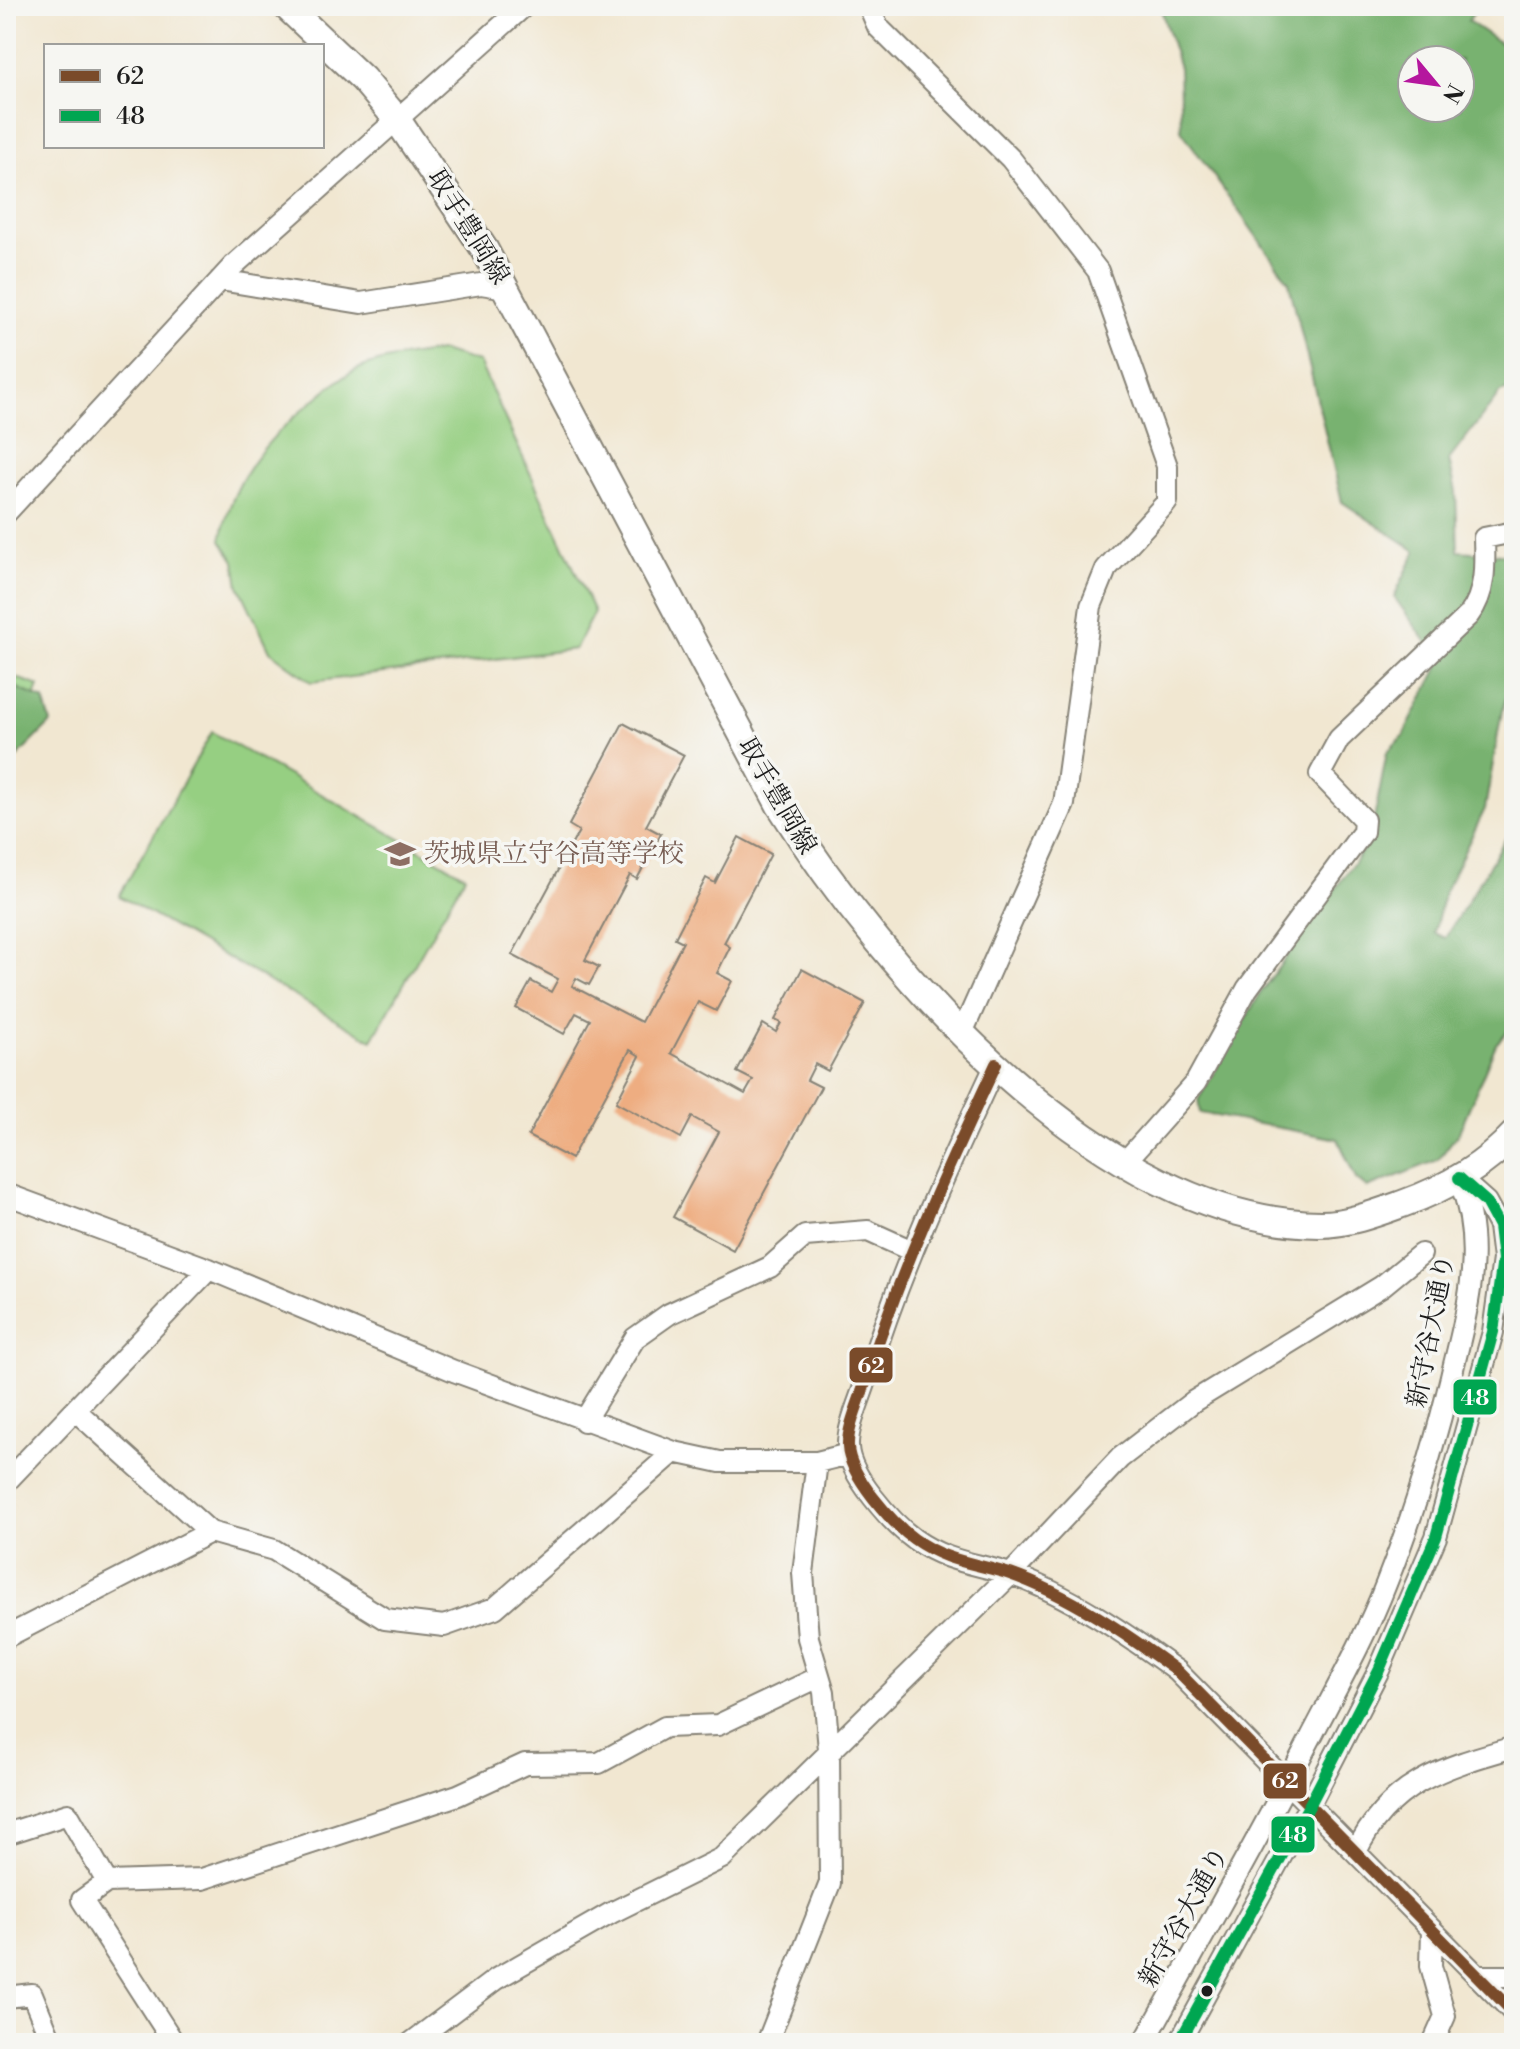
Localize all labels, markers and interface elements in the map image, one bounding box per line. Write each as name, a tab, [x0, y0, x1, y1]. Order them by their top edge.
legend	[44, 44, 324, 148]
north arrow	[1396, 44, 1476, 124]
text: 62	[116, 62, 144, 92]
text: N	[1436, 79, 1468, 108]
text: 48	[116, 102, 145, 132]
street label: 取手豊岡線	[420, 163, 516, 291]
street label: 取手豊岡線	[731, 732, 823, 860]
school or university icon: 茨城県立守谷高等学校	[383, 837, 417, 871]
place label: 茨城県立守谷高等学校	[424, 838, 684, 870]
street label: 新守谷大通り	[1400, 1251, 1462, 1411]
line badge: 62	[848, 1346, 894, 1384]
text: 62	[857, 1353, 885, 1380]
line badge: 48	[1452, 1378, 1498, 1416]
text: 48	[1461, 1385, 1489, 1412]
line badge: 62	[1262, 1762, 1308, 1800]
text: 62	[1271, 1768, 1299, 1795]
line badge: 48	[1270, 1815, 1316, 1854]
text: 48	[1279, 1822, 1307, 1849]
street label: 新守谷大通り	[1132, 1841, 1236, 1993]
unlabelled marker	[1199, 1983, 1215, 1999]

